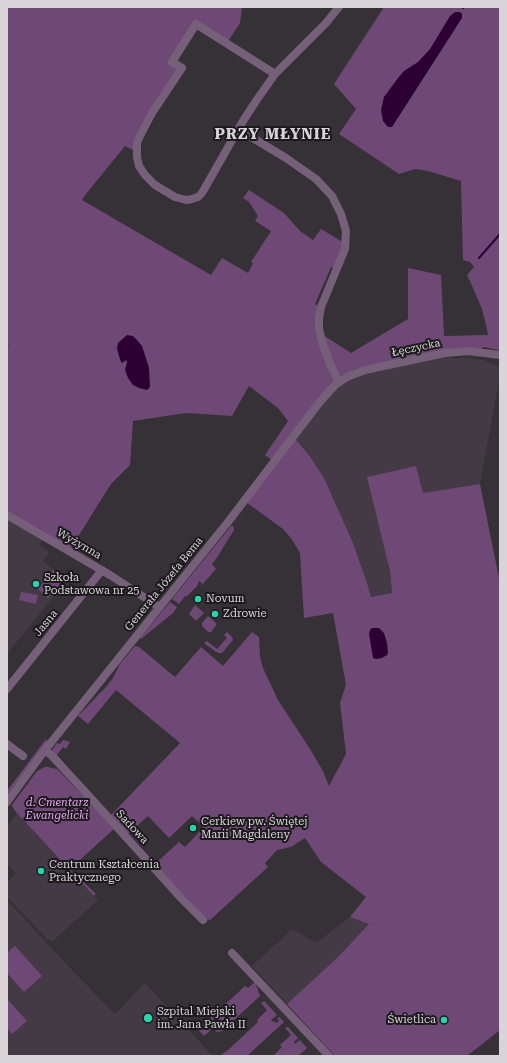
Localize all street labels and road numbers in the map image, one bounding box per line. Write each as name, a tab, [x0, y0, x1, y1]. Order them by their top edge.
street label: Łęczycka	[390, 336, 442, 360]
street label: Wyżynna	[54, 526, 104, 562]
street label: Generała Józefa Bema	[122, 534, 206, 634]
street label: Jasna	[31, 607, 61, 639]
street label: Sadowa	[113, 807, 151, 847]

